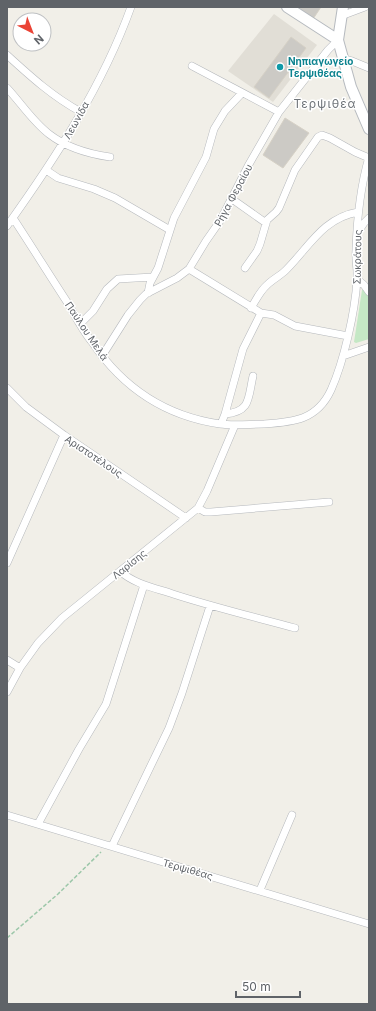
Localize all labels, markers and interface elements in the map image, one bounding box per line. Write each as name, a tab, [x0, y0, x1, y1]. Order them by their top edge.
north arrow	[12, 12, 52, 52]
text: N	[31, 31, 46, 47]
place label: Νηπιαγωγείο Τερψιθέας	[288, 55, 353, 79]
marker: Νηπιαγωγείο Τερψιθέας	[275, 62, 285, 72]
district label: Τερψιθέα	[293, 96, 357, 111]
street label: Λεωνίδα	[61, 99, 91, 141]
street label: Ρήγα Φεραίου	[212, 162, 255, 229]
street label: Σωκράτους	[351, 229, 363, 285]
street label: Παύλου Μελά	[63, 299, 111, 363]
street label: Αριστοτέλους	[63, 432, 125, 480]
street label: Λαρίσης	[110, 546, 149, 582]
street label: Τερψιθέας	[162, 856, 215, 882]
scale bar	[236, 973, 300, 999]
text: 50 m	[242, 979, 271, 994]

